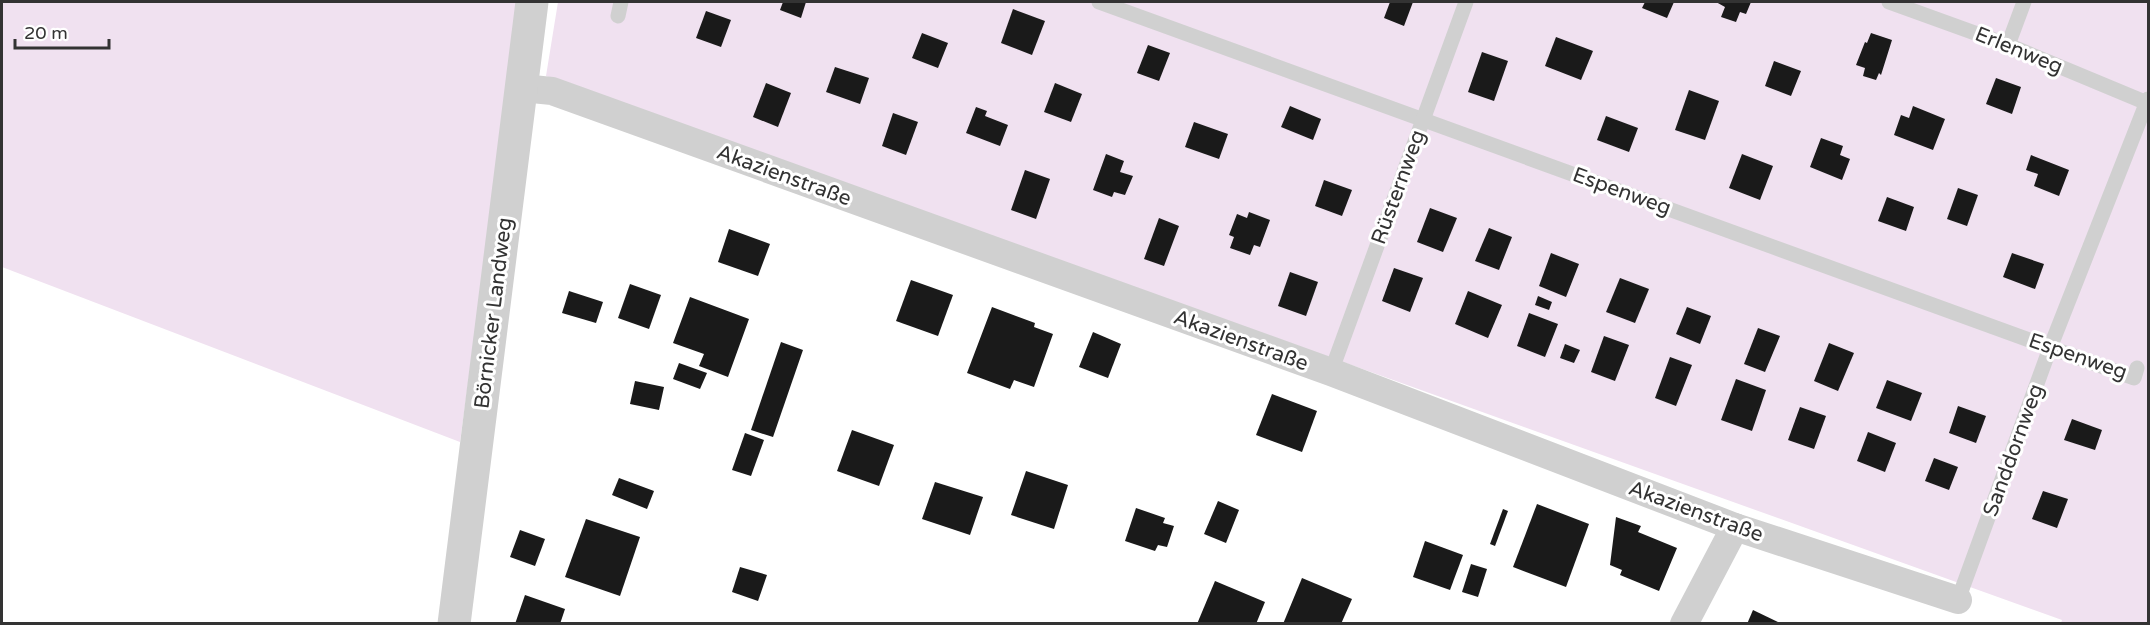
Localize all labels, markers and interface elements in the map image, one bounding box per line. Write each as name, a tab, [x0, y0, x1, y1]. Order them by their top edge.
scale bar	[15, 12, 110, 50]
text: 20 m	[24, 22, 68, 44]
street label: Erlenweg	[1971, 22, 2066, 79]
street label: Rüsternweg	[1366, 127, 1431, 248]
street label: Akazienstraße	[713, 140, 855, 211]
street label: Espenweg	[1569, 162, 1674, 221]
street label: Börnicker Landweg	[469, 216, 518, 410]
street label: Akazienstraße	[1170, 305, 1312, 376]
street label: Espenweg	[2025, 328, 2130, 385]
street label: Sanddornweg	[1978, 381, 2049, 520]
street label: Akazienstraße	[1625, 476, 1767, 547]

